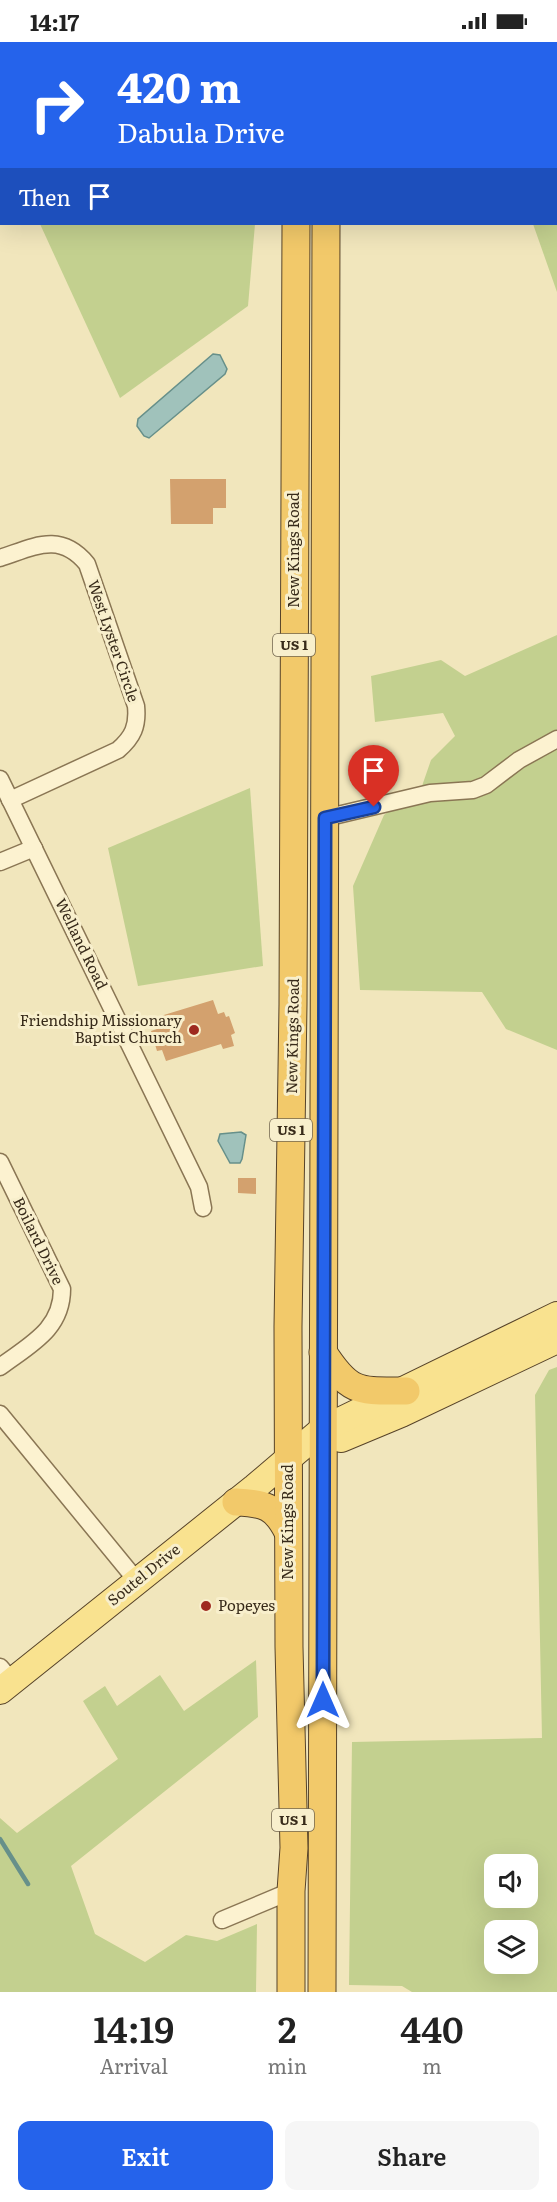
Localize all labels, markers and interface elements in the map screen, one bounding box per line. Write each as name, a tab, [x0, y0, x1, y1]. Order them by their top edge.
text: 14:17	[30, 5, 79, 38]
text: 420 m	[117, 54, 241, 116]
icon: right	[18, 66, 96, 144]
text: Dabula Drive	[117, 111, 285, 151]
text: Then	[18, 180, 71, 213]
icon: arrive	[83, 180, 116, 213]
street label: New Kings Road	[281, 492, 304, 608]
street label: West Lyster Circle	[83, 576, 146, 705]
road number: US 1	[273, 634, 315, 656]
pin	[348, 745, 399, 807]
icon: arrive	[357, 754, 390, 787]
street label: Welland Road	[50, 894, 114, 993]
street label: New Kings Road	[279, 978, 304, 1094]
place label: Friendship Missionary Baptist Church	[20, 1008, 182, 1048]
marker: Friendship Missionary Baptist Church	[187, 1023, 201, 1037]
road number: US 1	[270, 1119, 312, 1141]
street label: Boilard Drive	[8, 1193, 71, 1288]
street label: New Kings Road	[275, 1464, 298, 1580]
street label: Soutel Drive	[102, 1537, 185, 1610]
place label: Popeyes	[218, 1593, 275, 1616]
marker: Popeyes	[199, 1599, 213, 1613]
position arrow	[291, 1668, 355, 1732]
road number: US 1	[272, 1809, 314, 1831]
map controls	[484, 1854, 538, 1974]
button: sound	[484, 1854, 538, 1908]
button: layers	[484, 1920, 538, 1974]
text: 14:19	[93, 2001, 174, 2054]
text: 2	[278, 2001, 297, 2054]
text: 440	[400, 2001, 464, 2054]
text: Arrival	[100, 2050, 168, 2080]
text: min	[268, 2050, 307, 2080]
text: m	[422, 2050, 442, 2080]
button: Exit	[18, 2121, 273, 2190]
button: Share	[285, 2121, 539, 2190]

